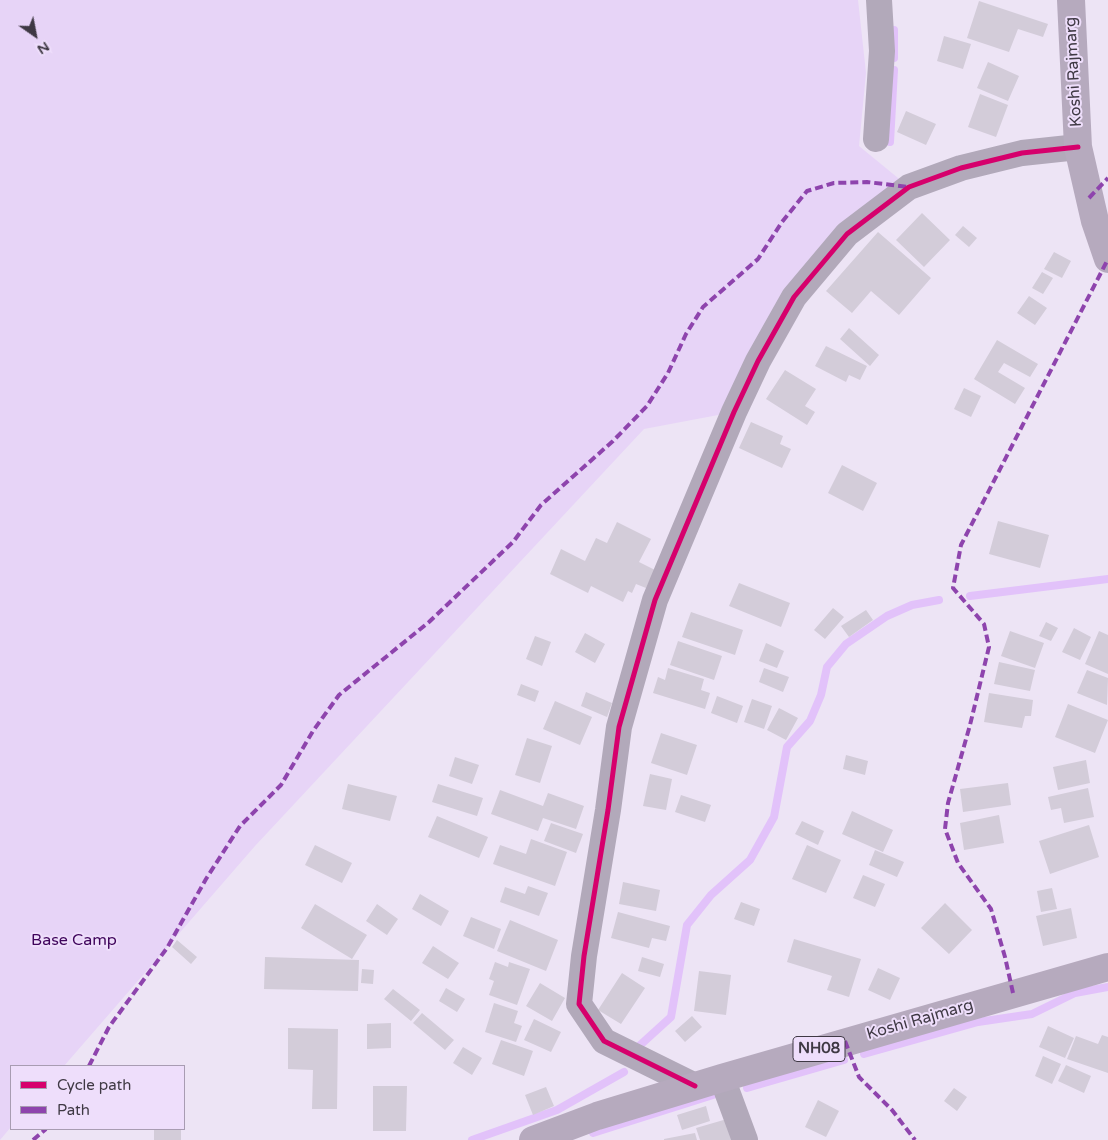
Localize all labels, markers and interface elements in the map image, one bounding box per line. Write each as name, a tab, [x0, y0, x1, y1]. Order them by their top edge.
north arrow	[10, 10, 60, 60]
street label: Koshi Rajmarg	[1062, 17, 1086, 127]
text: N	[34, 38, 53, 58]
park label: Base Camp	[31, 931, 117, 951]
street label: Koshi Rajmarg	[864, 996, 976, 1044]
road number: NH08	[793, 1036, 845, 1062]
legend	[10, 1065, 185, 1130]
text: Cycle path	[57, 1076, 131, 1094]
text: Path	[57, 1101, 90, 1119]

